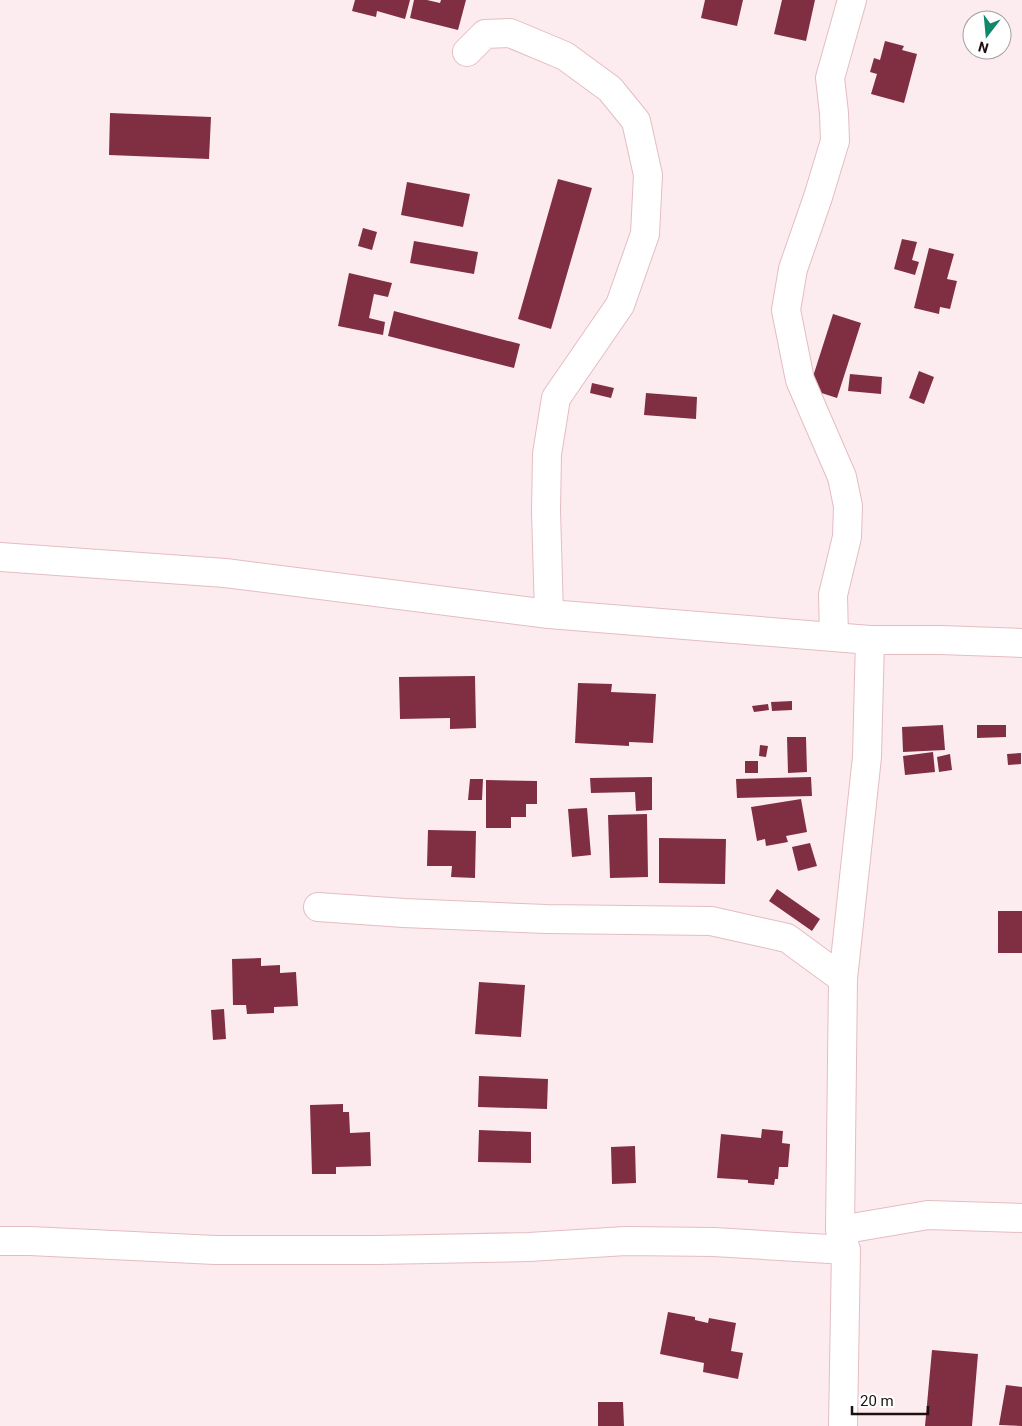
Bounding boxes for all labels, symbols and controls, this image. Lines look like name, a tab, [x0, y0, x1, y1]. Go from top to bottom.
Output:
north arrow	[962, 10, 1012, 60]
text: N	[976, 38, 990, 57]
scale bar	[852, 1384, 928, 1416]
text: 20 m	[860, 1392, 894, 1410]

